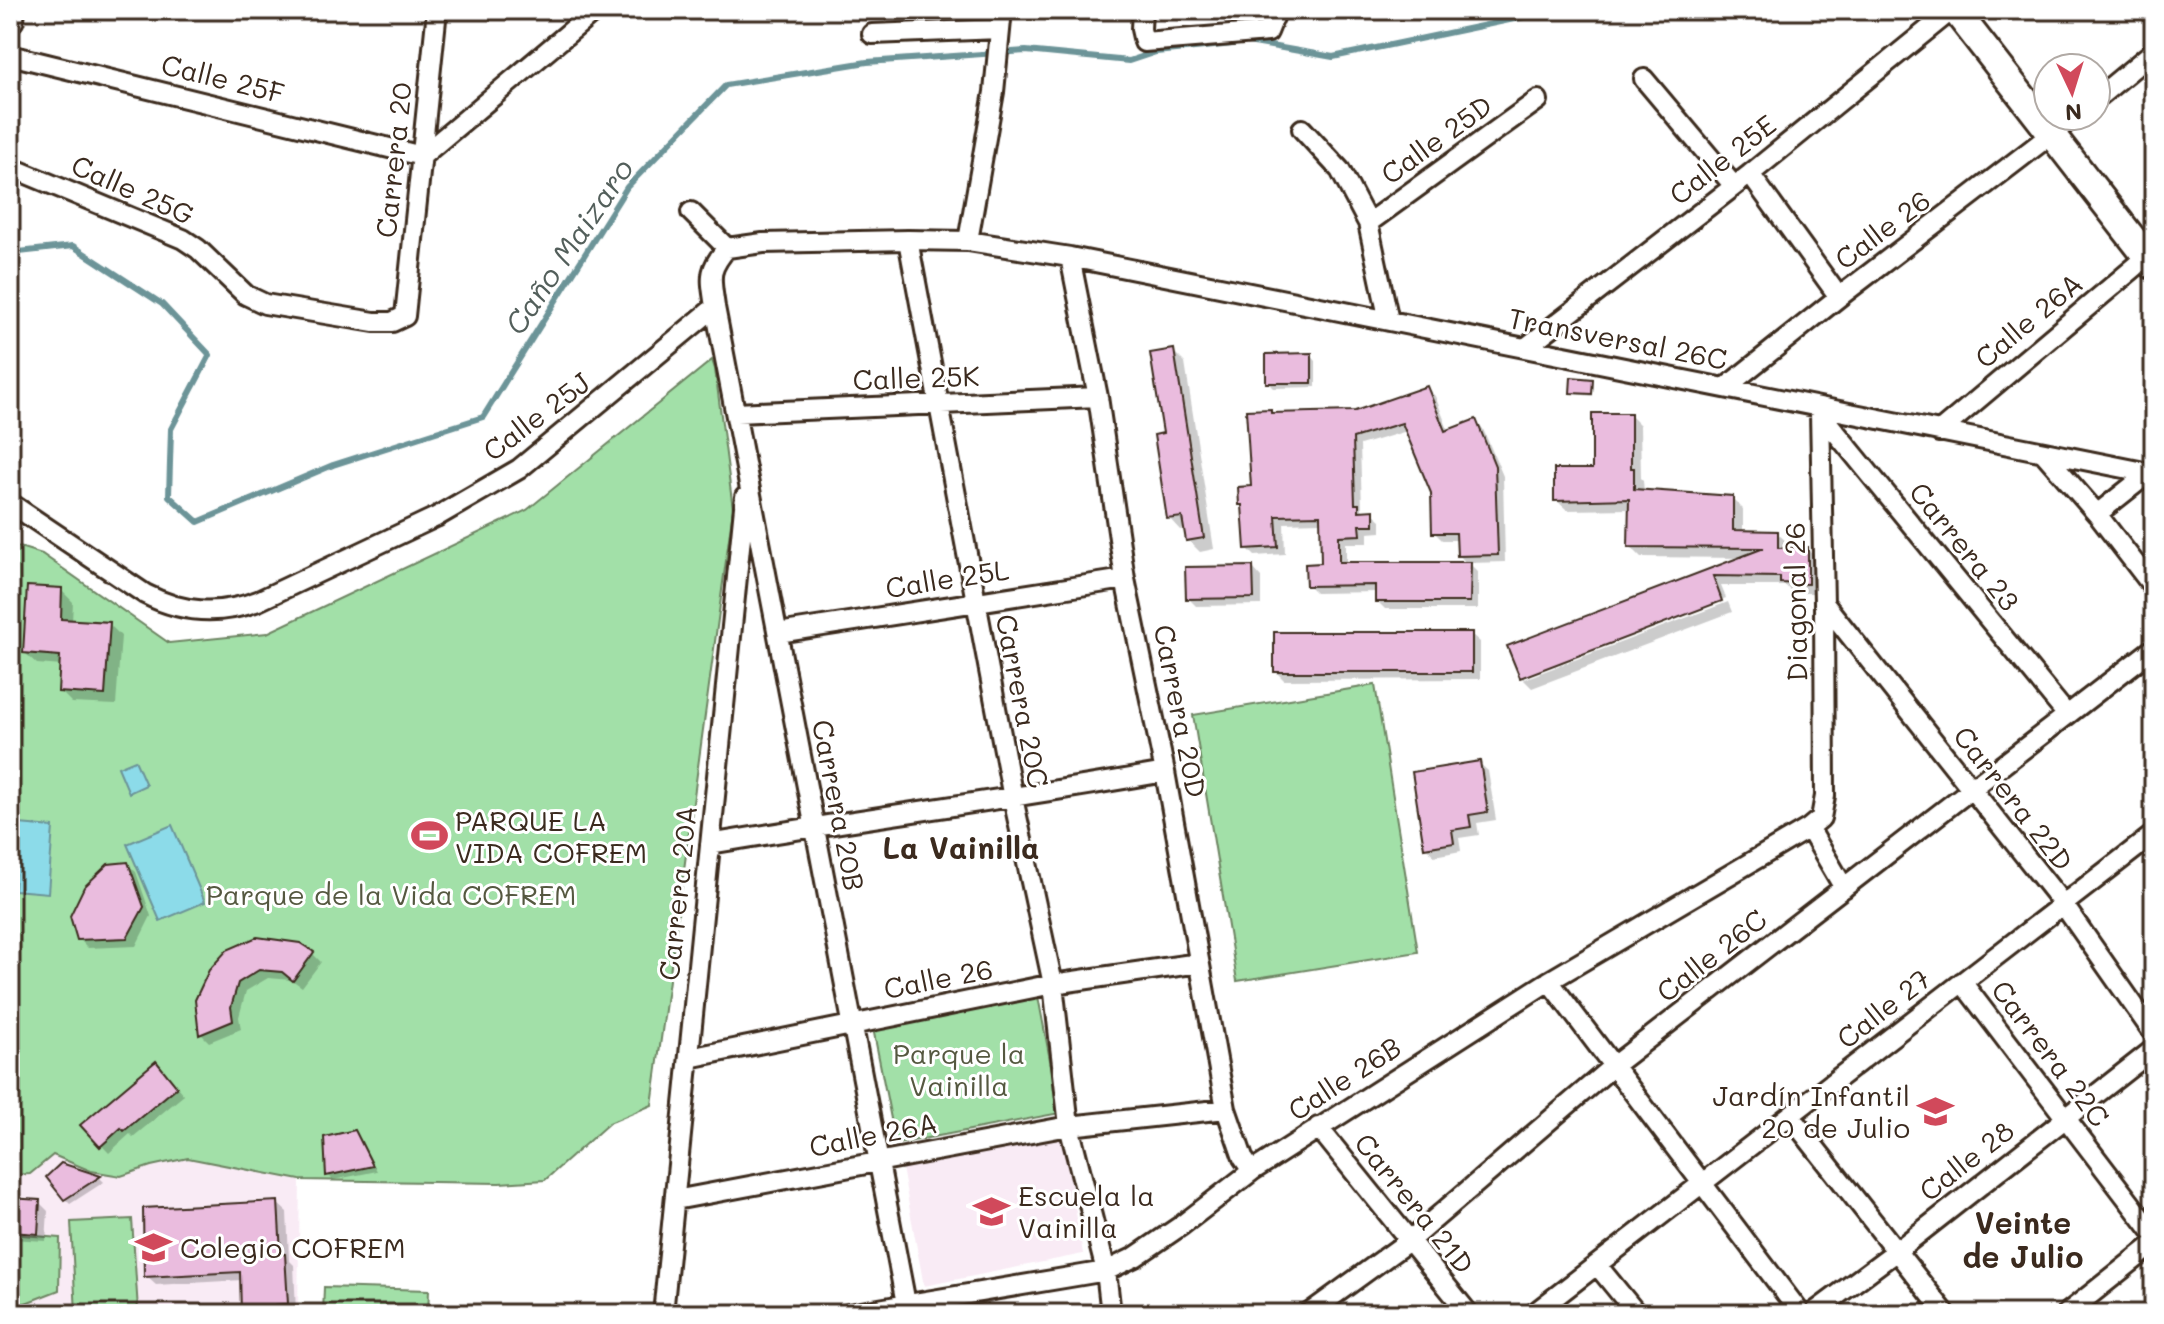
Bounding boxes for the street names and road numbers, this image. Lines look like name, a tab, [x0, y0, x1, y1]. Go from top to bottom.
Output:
street label: Calle 25F	[158, 45, 288, 111]
street label: Carrera 20	[367, 80, 419, 240]
street label: Calle 25D	[1373, 87, 1499, 191]
street label: Calle 25E	[1661, 106, 1783, 212]
street label: Calle 25G	[66, 146, 200, 232]
street label: Calle 26	[1827, 181, 1937, 277]
street label: Calle 26A	[1967, 265, 2089, 375]
street label: Transversal 26C	[1506, 299, 1730, 377]
street label: Calle 25K	[852, 357, 980, 397]
street label: Calle 25J	[475, 364, 597, 468]
street label: Carrera 23	[1902, 474, 2028, 618]
street label: Diagonal 26	[1776, 522, 1814, 682]
street label: Calle 25L	[883, 550, 1012, 606]
street label: Carrera 20C	[989, 611, 1057, 791]
street label: Carrera 20D	[1147, 621, 1215, 801]
street label: Carrera 20B	[805, 716, 873, 894]
street label: Carrera 22D	[1946, 718, 2082, 878]
street label: Carrera 20A	[650, 804, 704, 982]
street label: Calle 26C	[1649, 901, 1773, 1009]
street label: Calle 26	[880, 950, 996, 1006]
street label: Calle 27	[1829, 960, 1937, 1056]
street label: Carrera 22C	[1984, 972, 2118, 1134]
street label: Calle 26B	[1281, 1028, 1407, 1128]
street label: Calle 26A	[806, 1104, 940, 1164]
street label: Calle 28	[1911, 1112, 2021, 1208]
street label: Carrera 21D	[1347, 1125, 1483, 1281]

